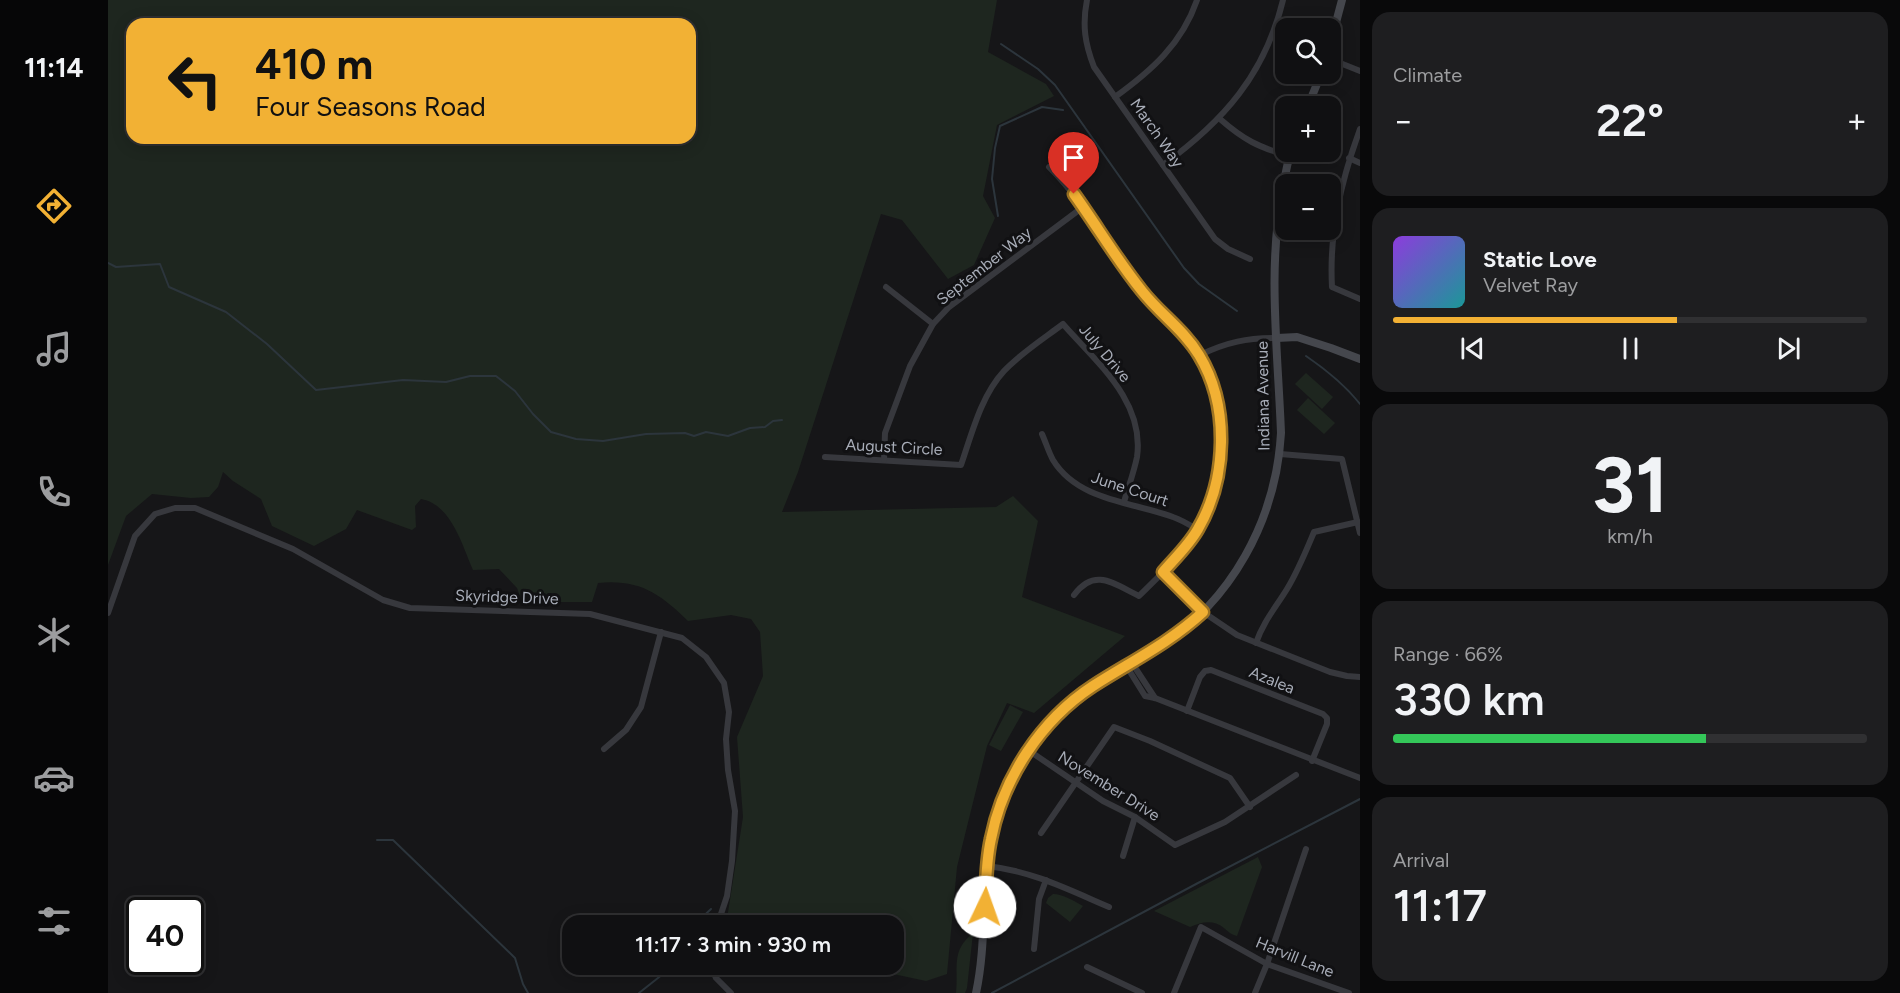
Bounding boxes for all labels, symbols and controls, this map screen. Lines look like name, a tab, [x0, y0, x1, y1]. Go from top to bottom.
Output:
map controls	[1275, 18, 1341, 240]
button: search	[1275, 18, 1341, 84]
text: 410 m	[255, 39, 373, 90]
icon: left	[156, 42, 234, 120]
text: 11:14	[24, 51, 84, 84]
text: Climate	[1393, 63, 1462, 87]
text: Four Seasons Road	[255, 90, 486, 123]
text: 22°	[1596, 93, 1664, 147]
street label: March Way	[1126, 95, 1188, 172]
button: +	[1275, 96, 1341, 162]
text: −	[1393, 101, 1414, 140]
text: +	[1846, 101, 1867, 140]
pin	[1048, 132, 1099, 194]
icon: arrive	[1057, 141, 1090, 174]
button: −	[1275, 174, 1341, 240]
icon: directions	[33, 185, 75, 227]
street label: September Way	[933, 223, 1036, 309]
text: Static Love	[1483, 246, 1597, 273]
text: Velvet Ray	[1483, 273, 1578, 297]
street label: July Drive	[1075, 320, 1135, 386]
icon: music	[33, 328, 75, 370]
icon: previous	[1456, 332, 1489, 365]
icon: pause	[1614, 332, 1647, 365]
icon: next	[1772, 332, 1805, 365]
street label: Indiana Avenue	[1253, 341, 1273, 451]
street label: August Circle	[845, 435, 943, 459]
text: 31	[1592, 438, 1668, 532]
street label: June Court	[1089, 468, 1171, 510]
icon: phone	[33, 471, 75, 513]
text: km/h	[1607, 524, 1653, 548]
street label: Skyridge Drive	[455, 586, 559, 608]
icon: climate	[33, 614, 75, 656]
text: Range · 66%	[1393, 642, 1503, 666]
street label: Azalea	[1247, 662, 1297, 698]
text: 330 km	[1393, 672, 1545, 726]
street label: November Drive	[1055, 747, 1164, 825]
icon: car	[33, 757, 75, 799]
text: Arrival	[1393, 848, 1449, 872]
position arrow	[953, 875, 1017, 939]
text: 11:17	[1393, 878, 1487, 932]
speed limit sign: 40	[126, 897, 204, 975]
icon: filters	[33, 900, 75, 942]
text: 11:17 · 3 min · 930 m	[635, 931, 831, 958]
street label: Harvill Lane	[1253, 933, 1337, 981]

